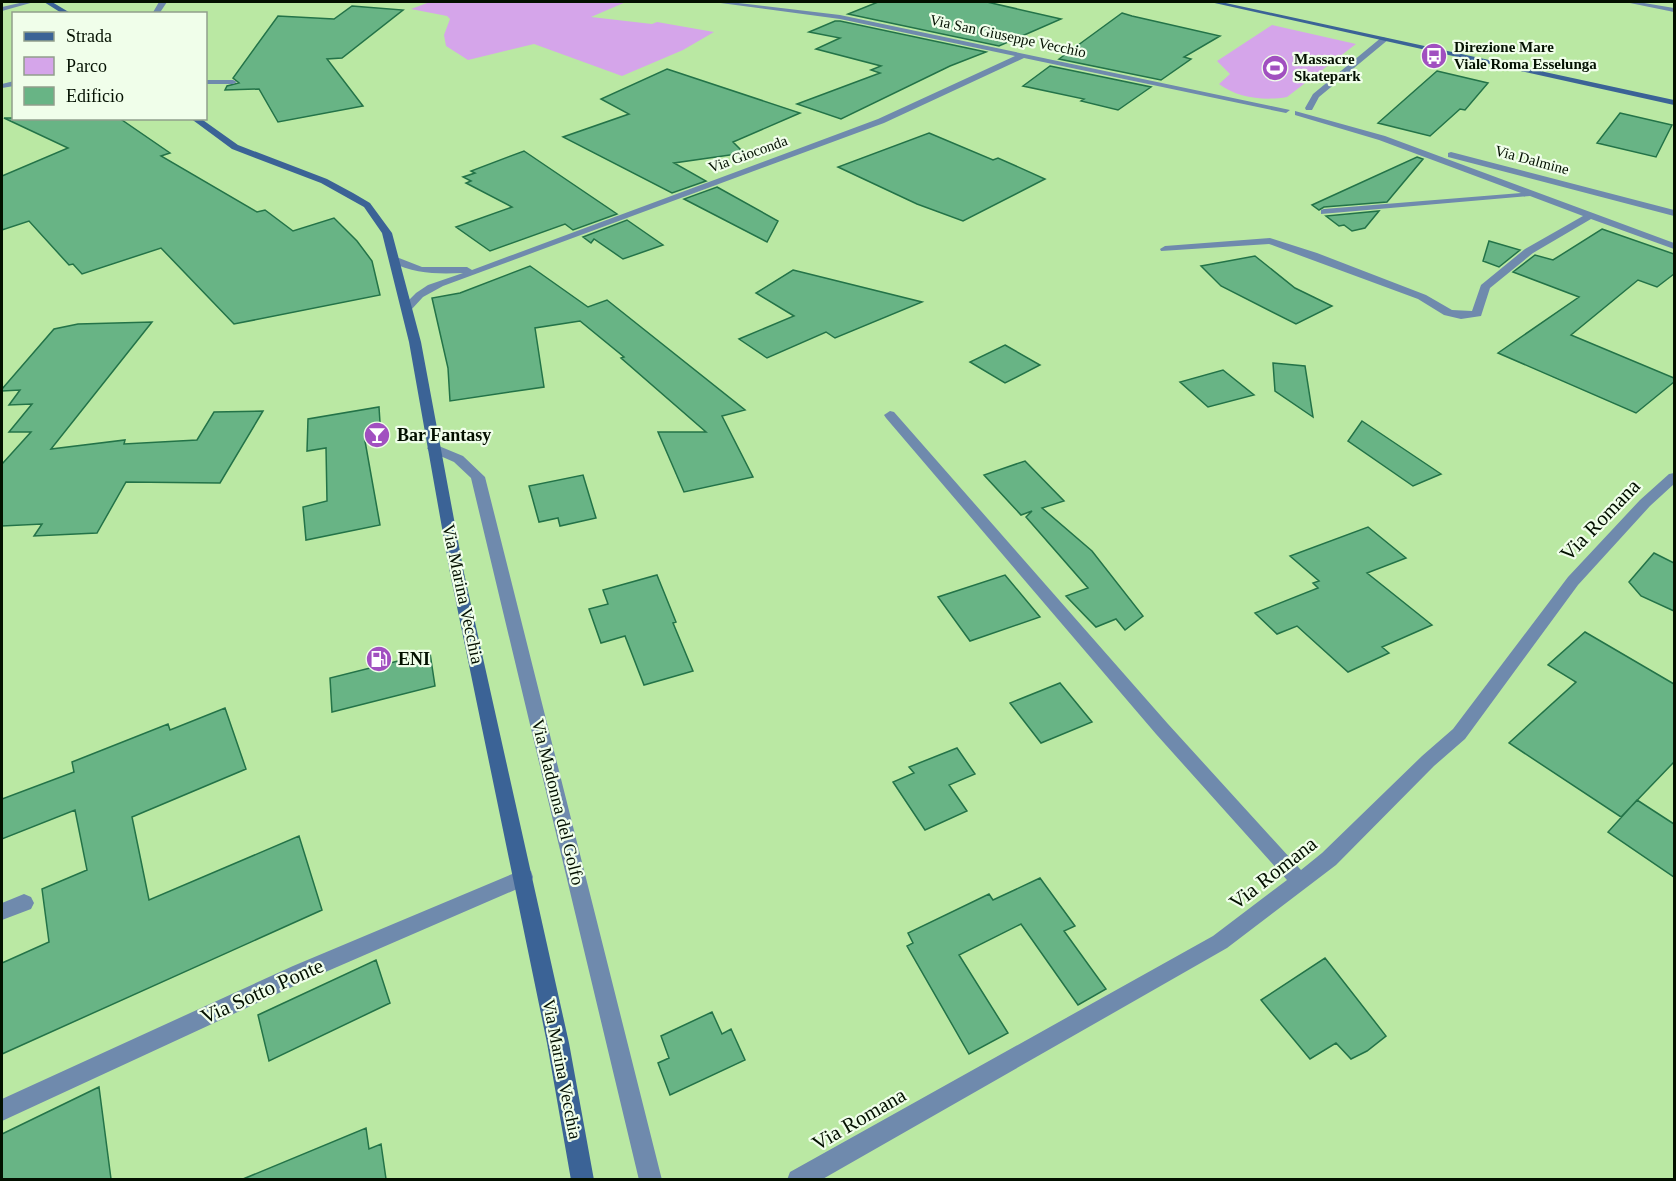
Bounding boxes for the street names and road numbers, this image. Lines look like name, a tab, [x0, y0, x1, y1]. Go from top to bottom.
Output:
street label: Via San Giuseppe Vecchio	[928, 12, 1088, 60]
street label: Via Gioconda	[706, 132, 790, 176]
street label: Via Dalmine	[1493, 142, 1571, 178]
street label: Via Romana	[1555, 474, 1645, 566]
street label: Via Marina Vecchia	[438, 522, 488, 666]
street label: Via Madonna del Golfo	[528, 717, 588, 887]
street label: Via Romana	[1225, 831, 1322, 915]
street label: Via Sotto Ponte	[197, 953, 327, 1029]
street label: Via Marina Vecchia	[539, 997, 585, 1141]
street label: Via Romana	[808, 1082, 911, 1155]

